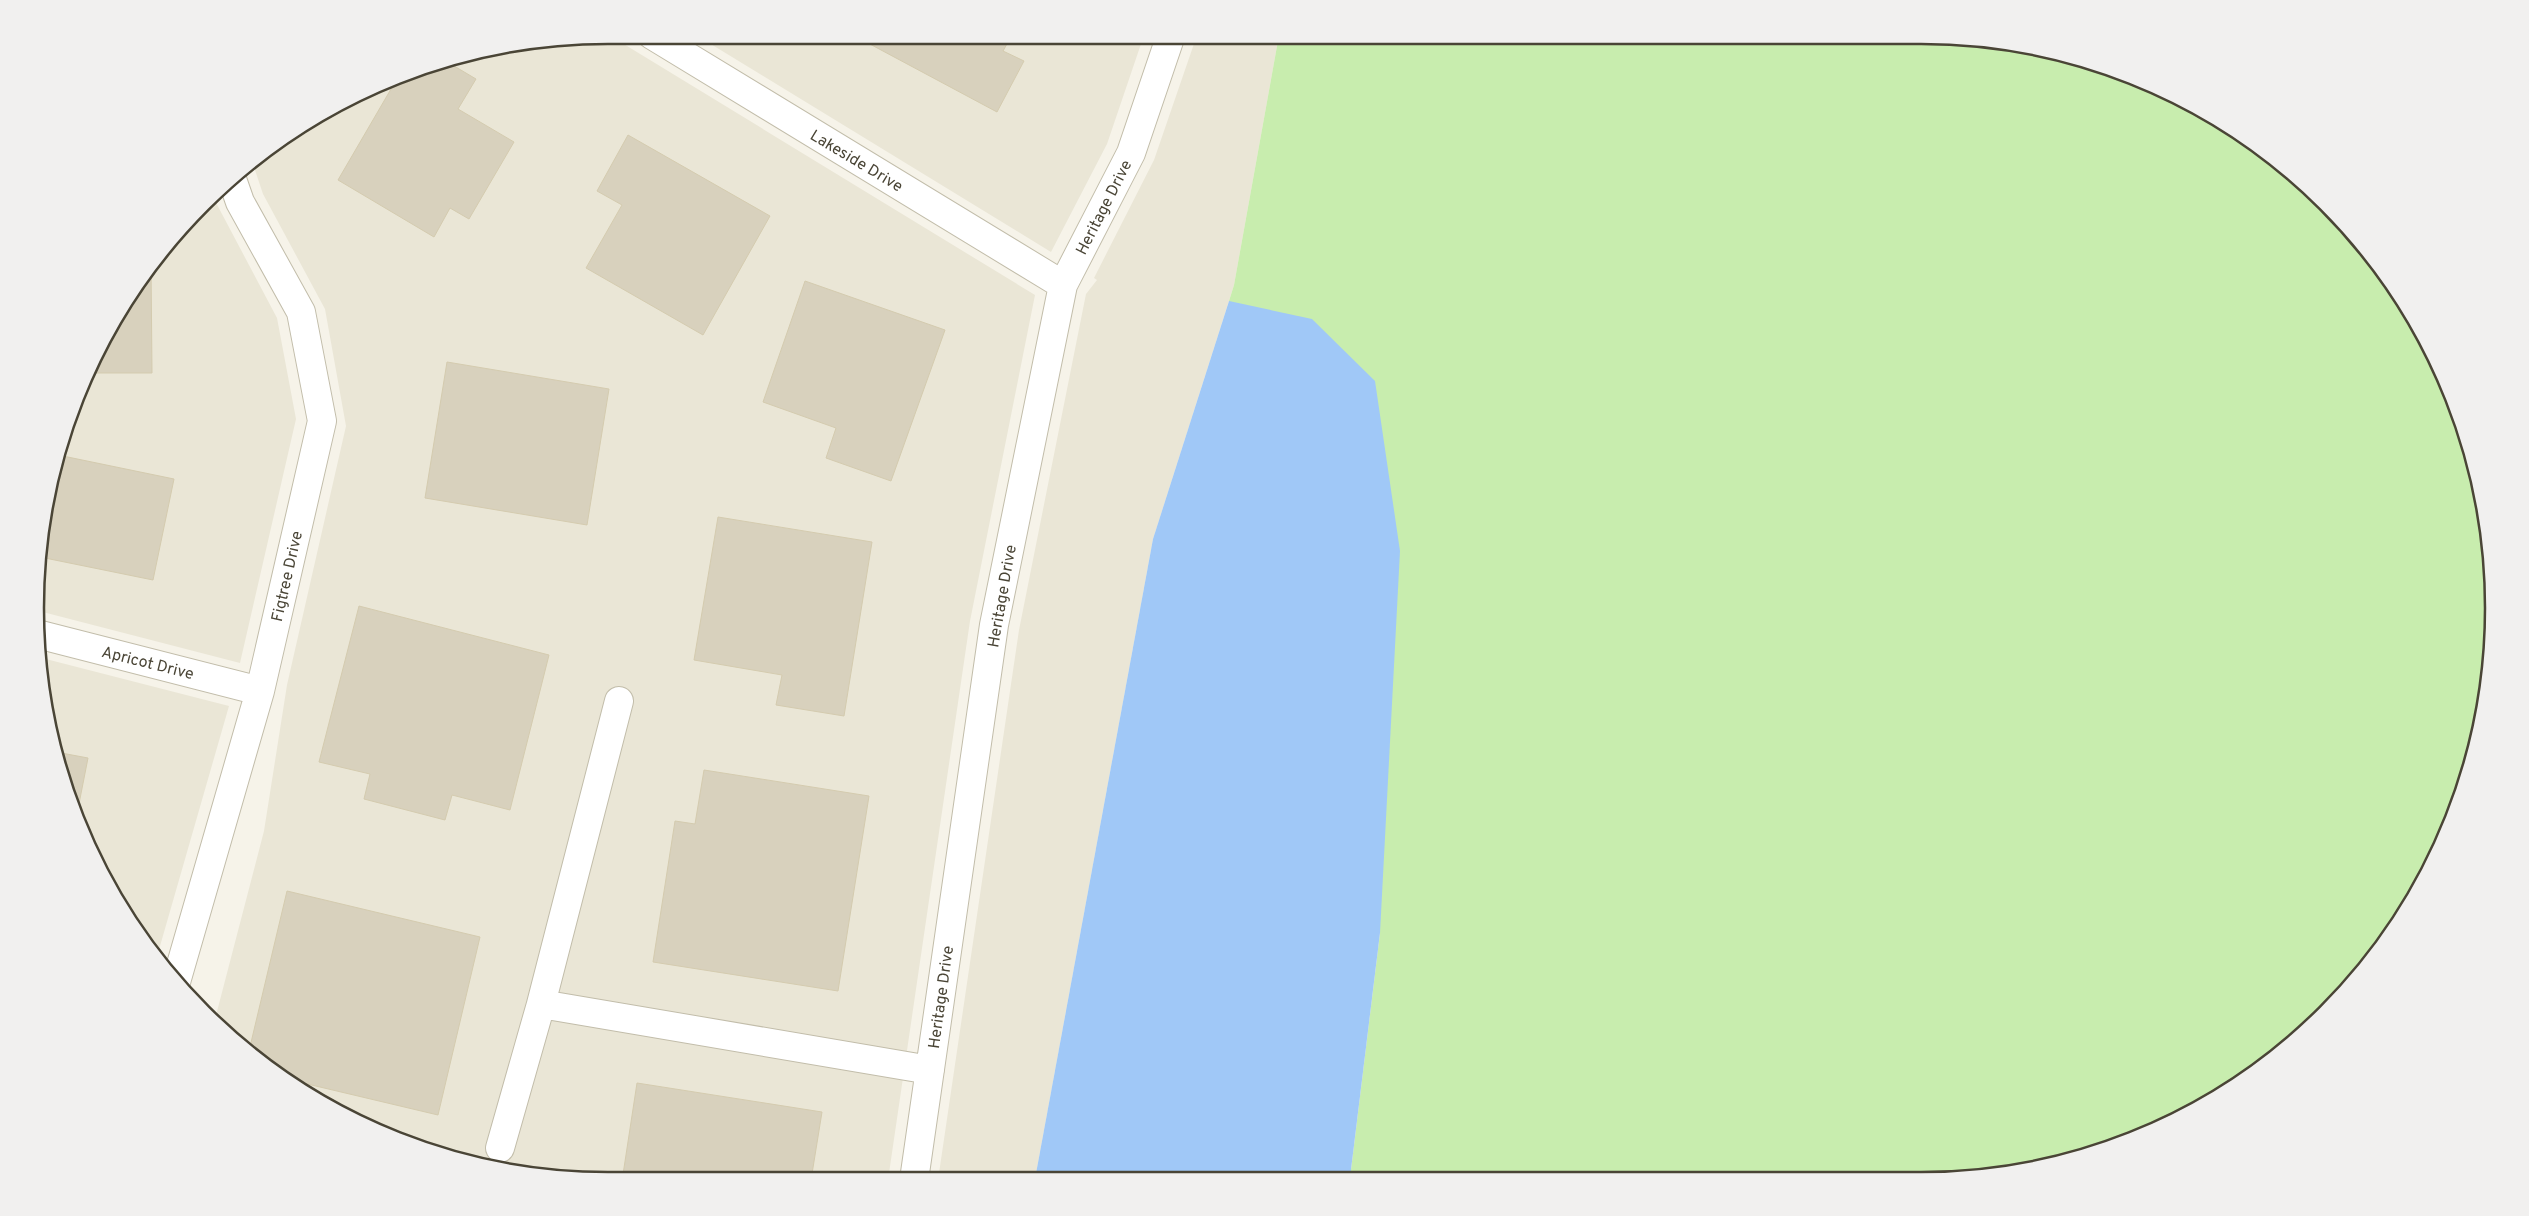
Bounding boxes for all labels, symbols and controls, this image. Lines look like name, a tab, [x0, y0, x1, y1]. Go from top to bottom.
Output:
street label: Lakeside Drive	[806, 126, 906, 197]
street label: Heritage Drive	[1072, 157, 1137, 259]
street label: Figtree Drive	[268, 529, 308, 624]
street label: Heritage Drive	[984, 543, 1022, 649]
street label: Apricot Drive	[99, 643, 196, 685]
street label: Heritage Drive	[925, 944, 959, 1050]

